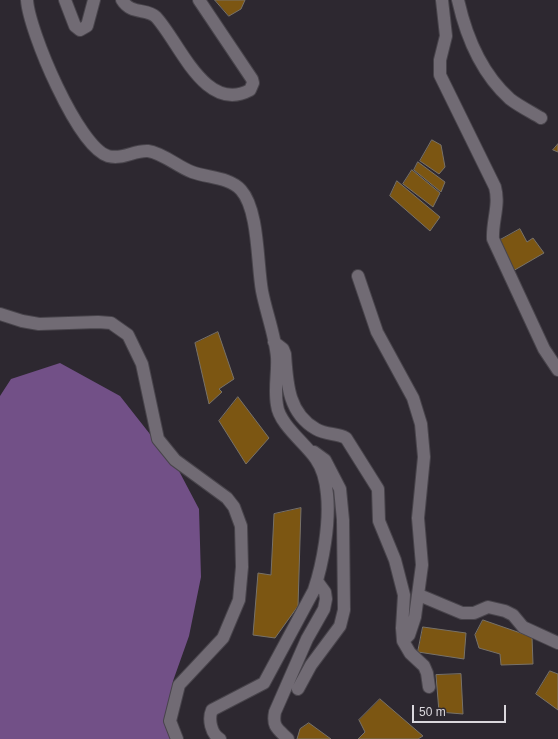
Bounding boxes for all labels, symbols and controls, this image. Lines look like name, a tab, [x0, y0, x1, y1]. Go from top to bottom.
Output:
scale bar	[414, 697, 508, 723]
text: 50 m	[419, 705, 446, 719]

